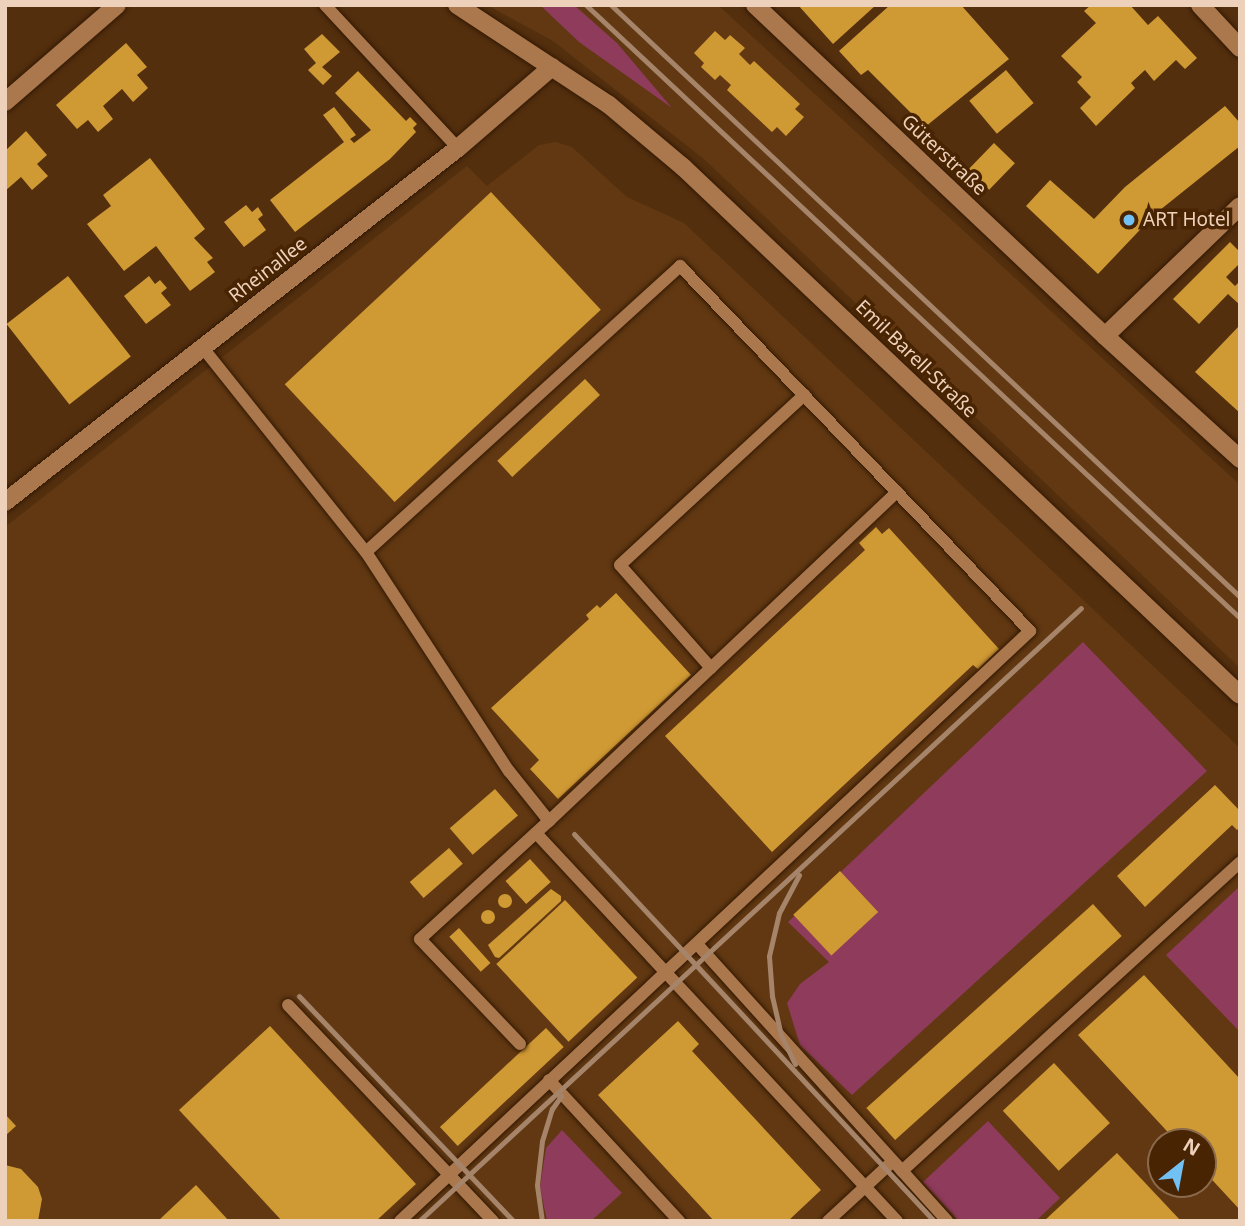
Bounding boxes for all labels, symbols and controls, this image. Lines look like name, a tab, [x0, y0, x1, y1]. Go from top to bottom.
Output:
street label: Güterstraße	[897, 110, 991, 200]
place label: ART Hotel	[1143, 209, 1231, 231]
marker: ART Hotel	[1121, 212, 1137, 228]
street label: Rheinallee	[224, 232, 312, 308]
street label: Emil-Barell-Straße	[851, 295, 981, 423]
north arrow	[1147, 1128, 1217, 1198]
text: N	[1178, 1132, 1205, 1162]

